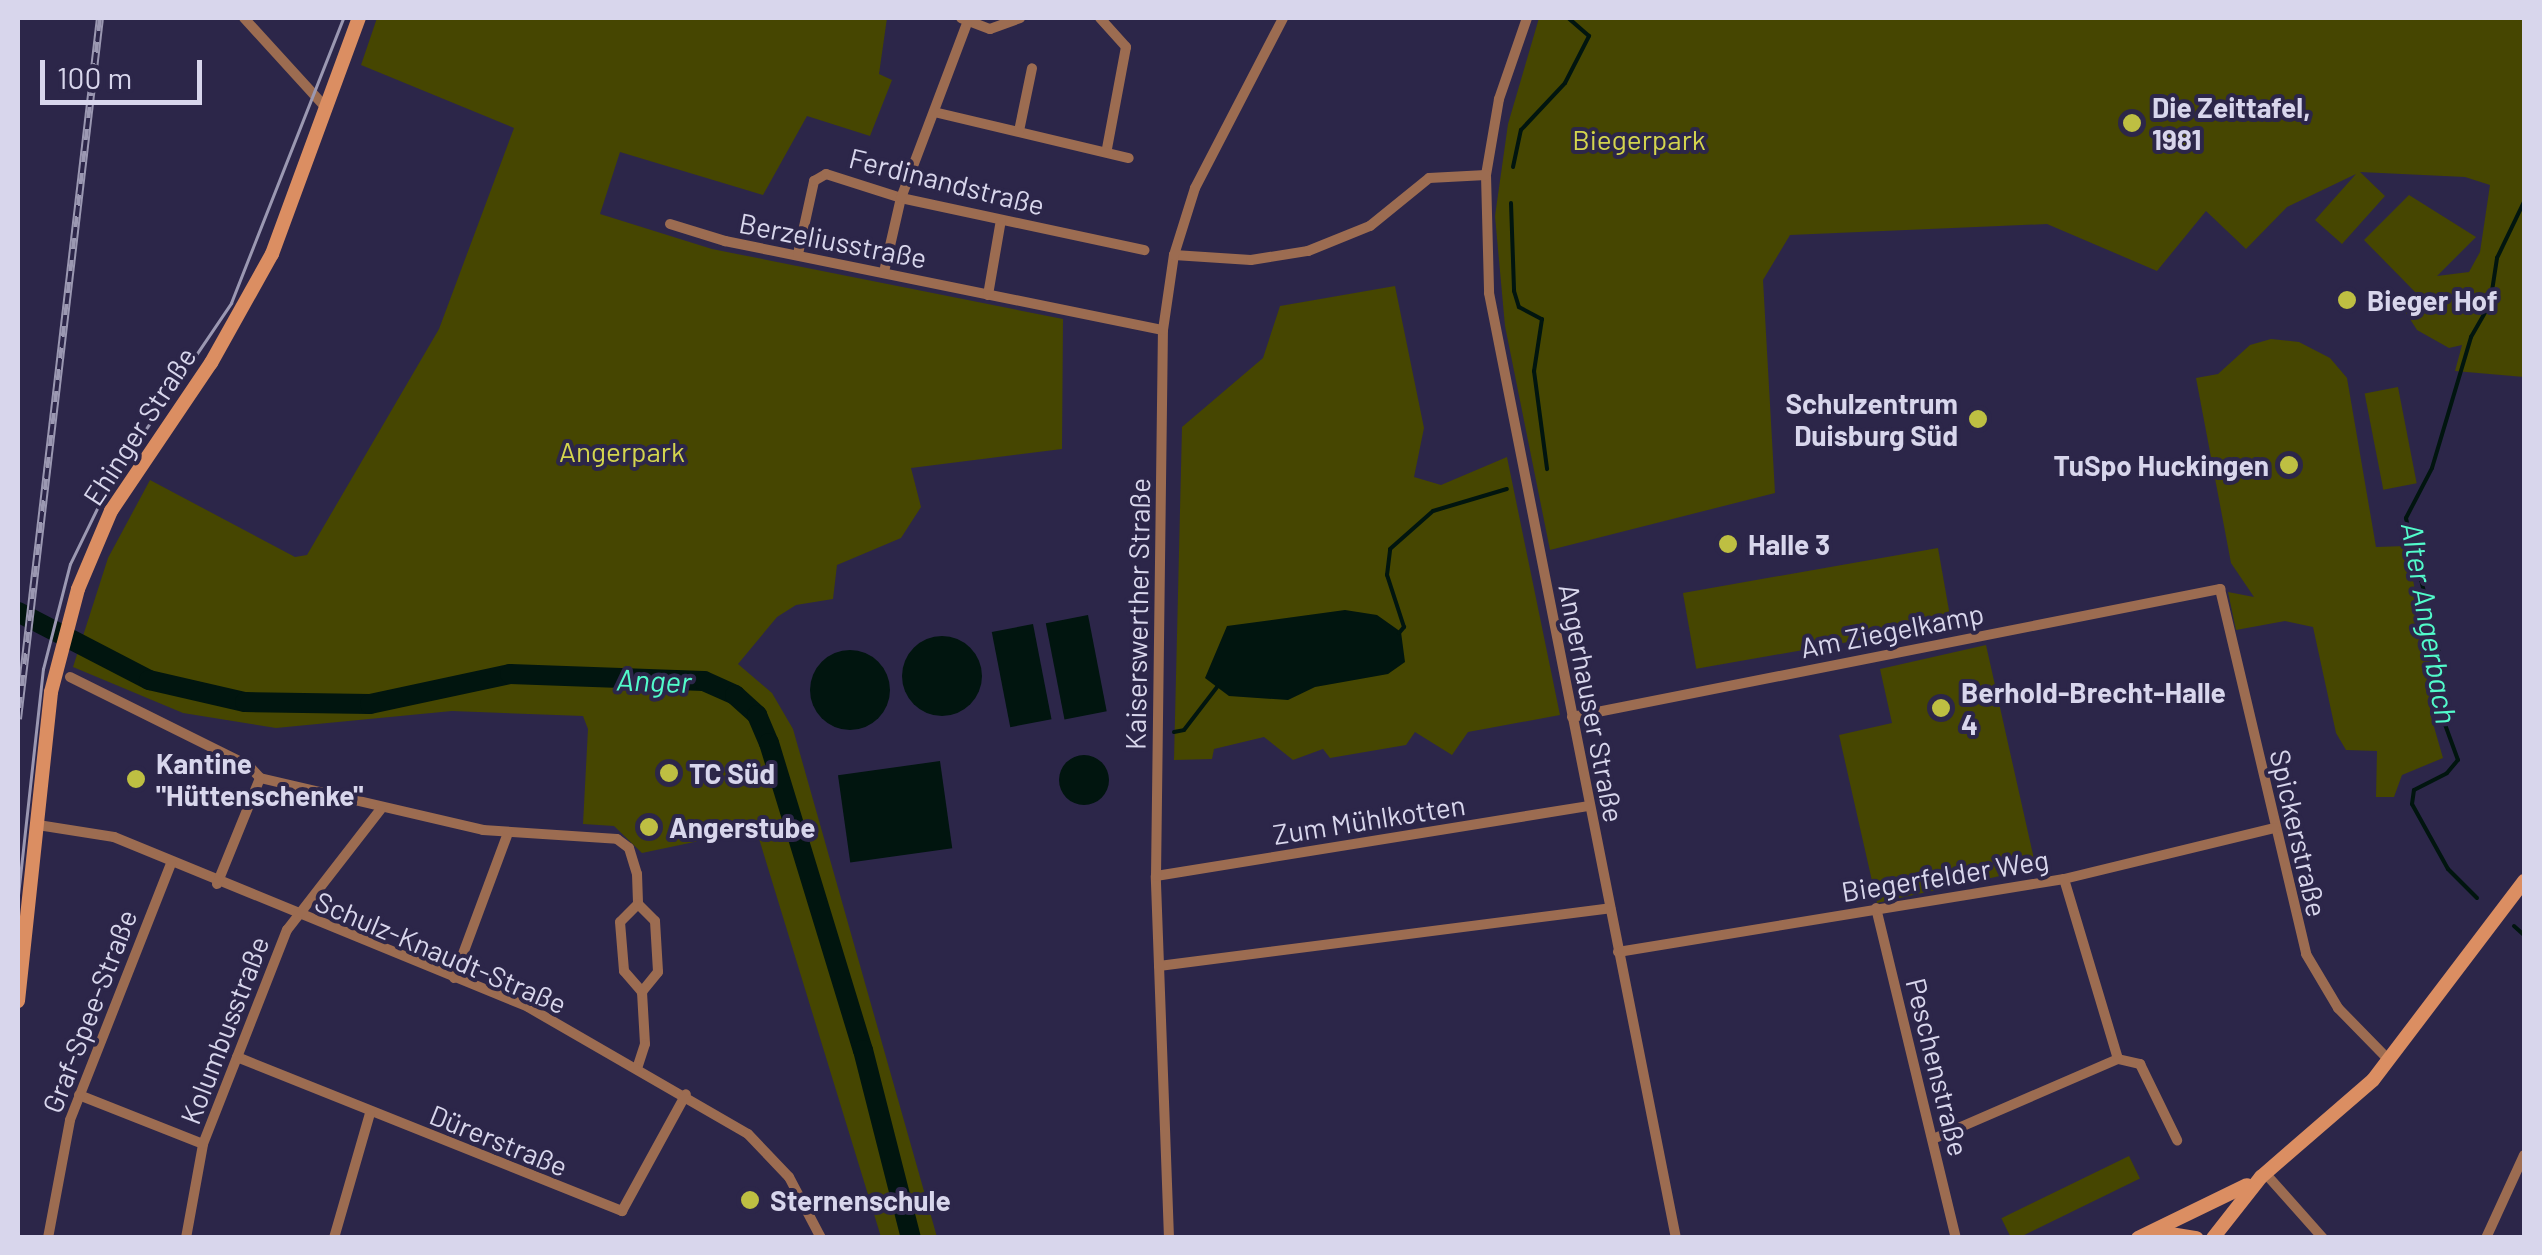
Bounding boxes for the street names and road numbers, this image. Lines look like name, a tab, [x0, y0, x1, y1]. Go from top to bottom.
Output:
street label: Ferdinandstraße	[846, 140, 1048, 222]
street label: Berzeliusstraße	[736, 205, 930, 275]
street label: Ehinger Straße	[75, 341, 203, 511]
street label: Kaiserswerther Straße	[1118, 478, 1156, 750]
street label: Angerhauser Straße	[1552, 581, 1632, 825]
street label: Am Ziegelkamp	[1797, 596, 1987, 664]
street label: Spickerstraße	[2263, 746, 2335, 920]
street label: Zum Mühlkotten	[1270, 787, 1468, 851]
street label: Biegerfelder Weg	[1839, 842, 2051, 908]
street label: Schulz-Knaudt-Straße	[310, 884, 572, 1020]
street label: Graf-Spee-Straße	[35, 905, 143, 1117]
street label: Kolumbusstraße	[173, 931, 275, 1129]
street label: Peschenstraße	[1900, 975, 1976, 1159]
street label: Dürerstraße	[425, 1097, 573, 1183]

